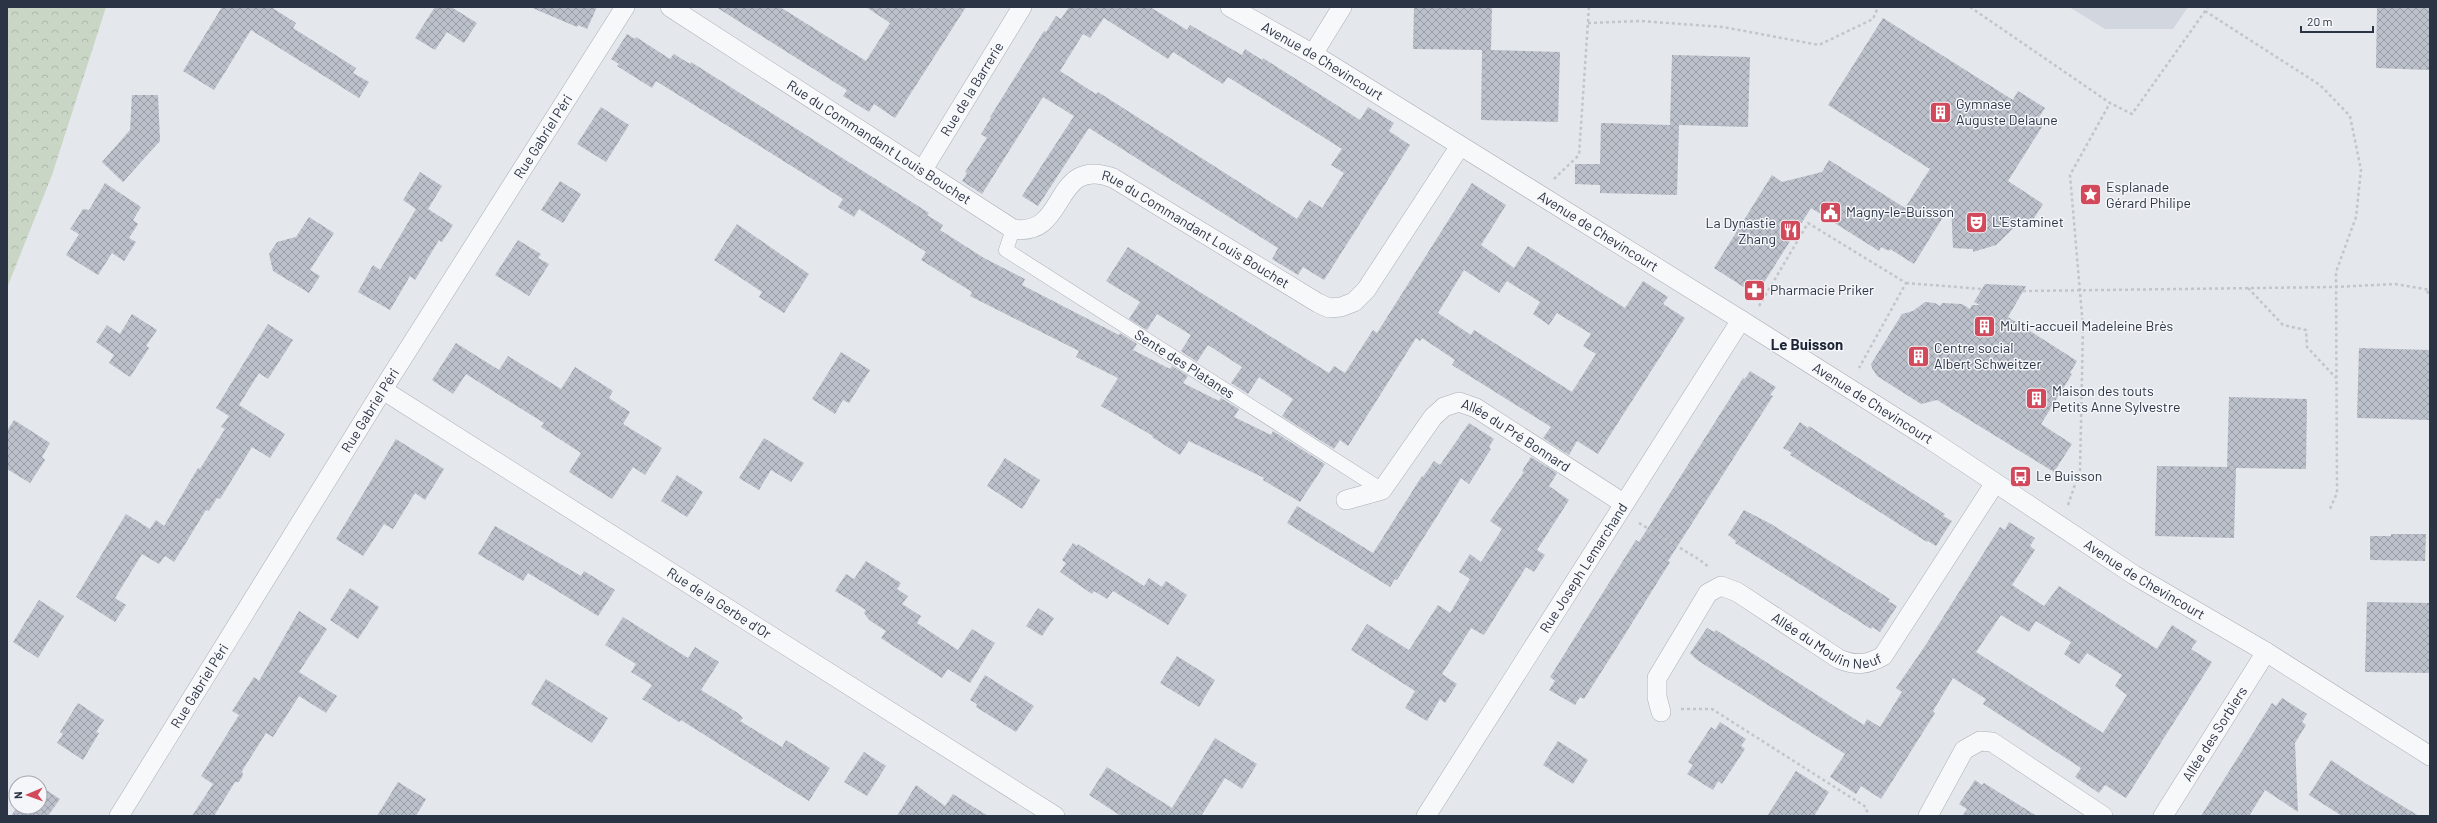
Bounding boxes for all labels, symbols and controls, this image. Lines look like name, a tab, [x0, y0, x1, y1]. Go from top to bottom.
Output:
scale bar	[2301, 8, 2373, 34]
text: 20 m	[2307, 14, 2333, 28]
street label: Avenue de Chevincourt	[1259, 18, 1387, 104]
street label: Rue de la Barrerie	[936, 39, 1007, 139]
street label: Rue du Commandant Louis Bouchet	[784, 76, 975, 208]
street label: Rue Gabriel Péri	[510, 91, 575, 181]
place label: Gymnase Auguste Delaune	[1956, 95, 2058, 128]
building icon: Gymnase Auguste Delaune	[1928, 99, 1954, 125]
street label: Rue du Commandant Louis Bouchet	[1100, 166, 1293, 291]
place label: Esplanade Gérard Philipe	[2106, 178, 2191, 211]
place icon: Esplanade Gérard Philipe	[2078, 182, 2104, 208]
street label: Avenue de Chevincourt	[1535, 187, 1662, 275]
public building icon: Magny-le-Buisson	[1818, 199, 1844, 225]
place label: Magny-le-Buisson	[1846, 203, 1954, 220]
theatre icon: L'Estaminet	[1963, 209, 1989, 235]
place label: L'Estaminet	[1992, 213, 2064, 230]
place label: La Dynastie Zhang	[1706, 214, 1776, 247]
restaurant icon: La Dynastie Zhang	[1778, 218, 1804, 244]
pharmacy icon: Pharmacie Priker	[1742, 277, 1768, 303]
place label: Pharmacie Priker	[1770, 281, 1874, 298]
building icon: Multi-accueil Madeleine Brès	[1972, 313, 1998, 339]
place label: Multi-accueil Madeleine Brès	[2000, 317, 2174, 334]
street label: Sente des Platanes	[1132, 325, 1238, 402]
district label: Le Buisson	[1771, 335, 1843, 353]
place label: Centre social Albert Schweitzer	[1934, 339, 2042, 372]
building icon: Centre social Albert Schweitzer	[1906, 343, 1932, 369]
street label: Avenue de Chevincourt	[1810, 358, 1936, 447]
street label: Rue Gabriel Péri	[337, 365, 402, 455]
place label: Maison des touts Petits Anne Sylvestre	[2052, 382, 2180, 415]
building icon: Maison des touts Petits Anne Sylvestre	[2023, 386, 2049, 412]
street label: Allée du Pré Bonnard	[1459, 395, 1574, 475]
bus stop icon: Le Buisson	[2007, 463, 2033, 489]
place label: Le Buisson	[2036, 467, 2102, 484]
street label: Rue Joseph Lemarchand	[1536, 499, 1631, 636]
street label: Avenue de Chevincourt	[2081, 535, 2208, 623]
street label: Rue de la Gerbe d'Or	[664, 563, 775, 642]
street label: Allée du Moulin Neuf	[1769, 608, 1884, 672]
street label: Rue Gabriel Péri	[167, 640, 232, 731]
street label: Allée des Sorbiers	[2178, 683, 2250, 784]
north arrow	[8, 775, 48, 815]
text: N	[11, 791, 24, 799]

